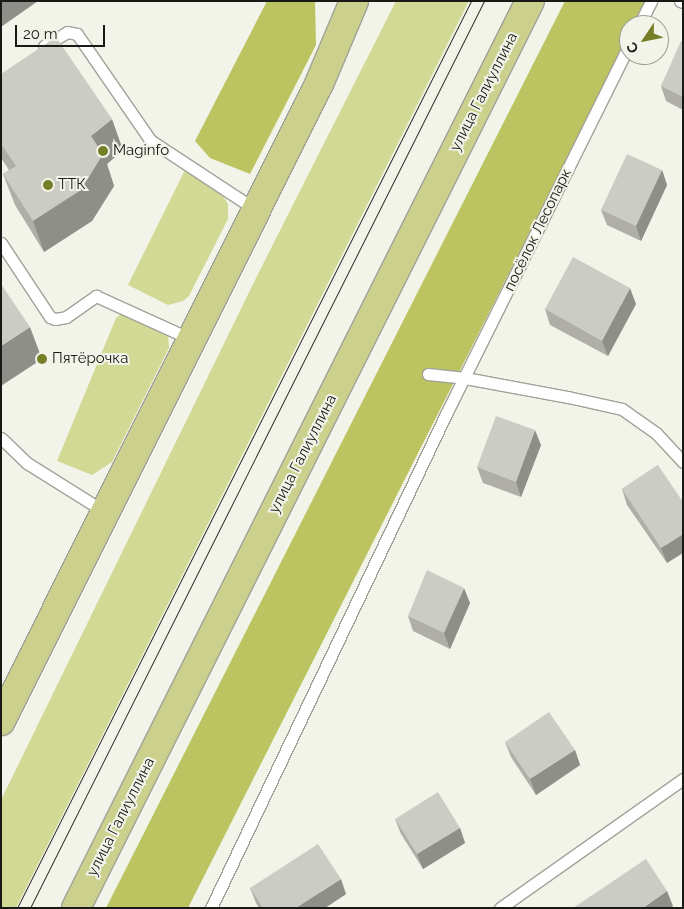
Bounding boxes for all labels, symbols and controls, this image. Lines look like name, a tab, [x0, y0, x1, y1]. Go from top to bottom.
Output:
scale bar	[18, 15, 108, 47]
north arrow	[619, 15, 669, 65]
text: 20 m	[23, 25, 58, 43]
street label: улица Галиуллина	[446, 30, 522, 154]
text: С	[623, 39, 642, 56]
place label: Maginfo	[113, 142, 169, 160]
marker: Maginfo	[97, 145, 109, 157]
street label: посёлок Лесопарк	[501, 166, 575, 294]
place label: ТТК	[58, 176, 86, 194]
marker: ТТК	[42, 179, 54, 191]
place label: Пятёрочка	[52, 350, 128, 368]
marker: Пятёрочка	[36, 353, 48, 365]
street label: улица Галиуллина	[265, 392, 341, 516]
street label: улица Галиуллина	[83, 755, 159, 879]

